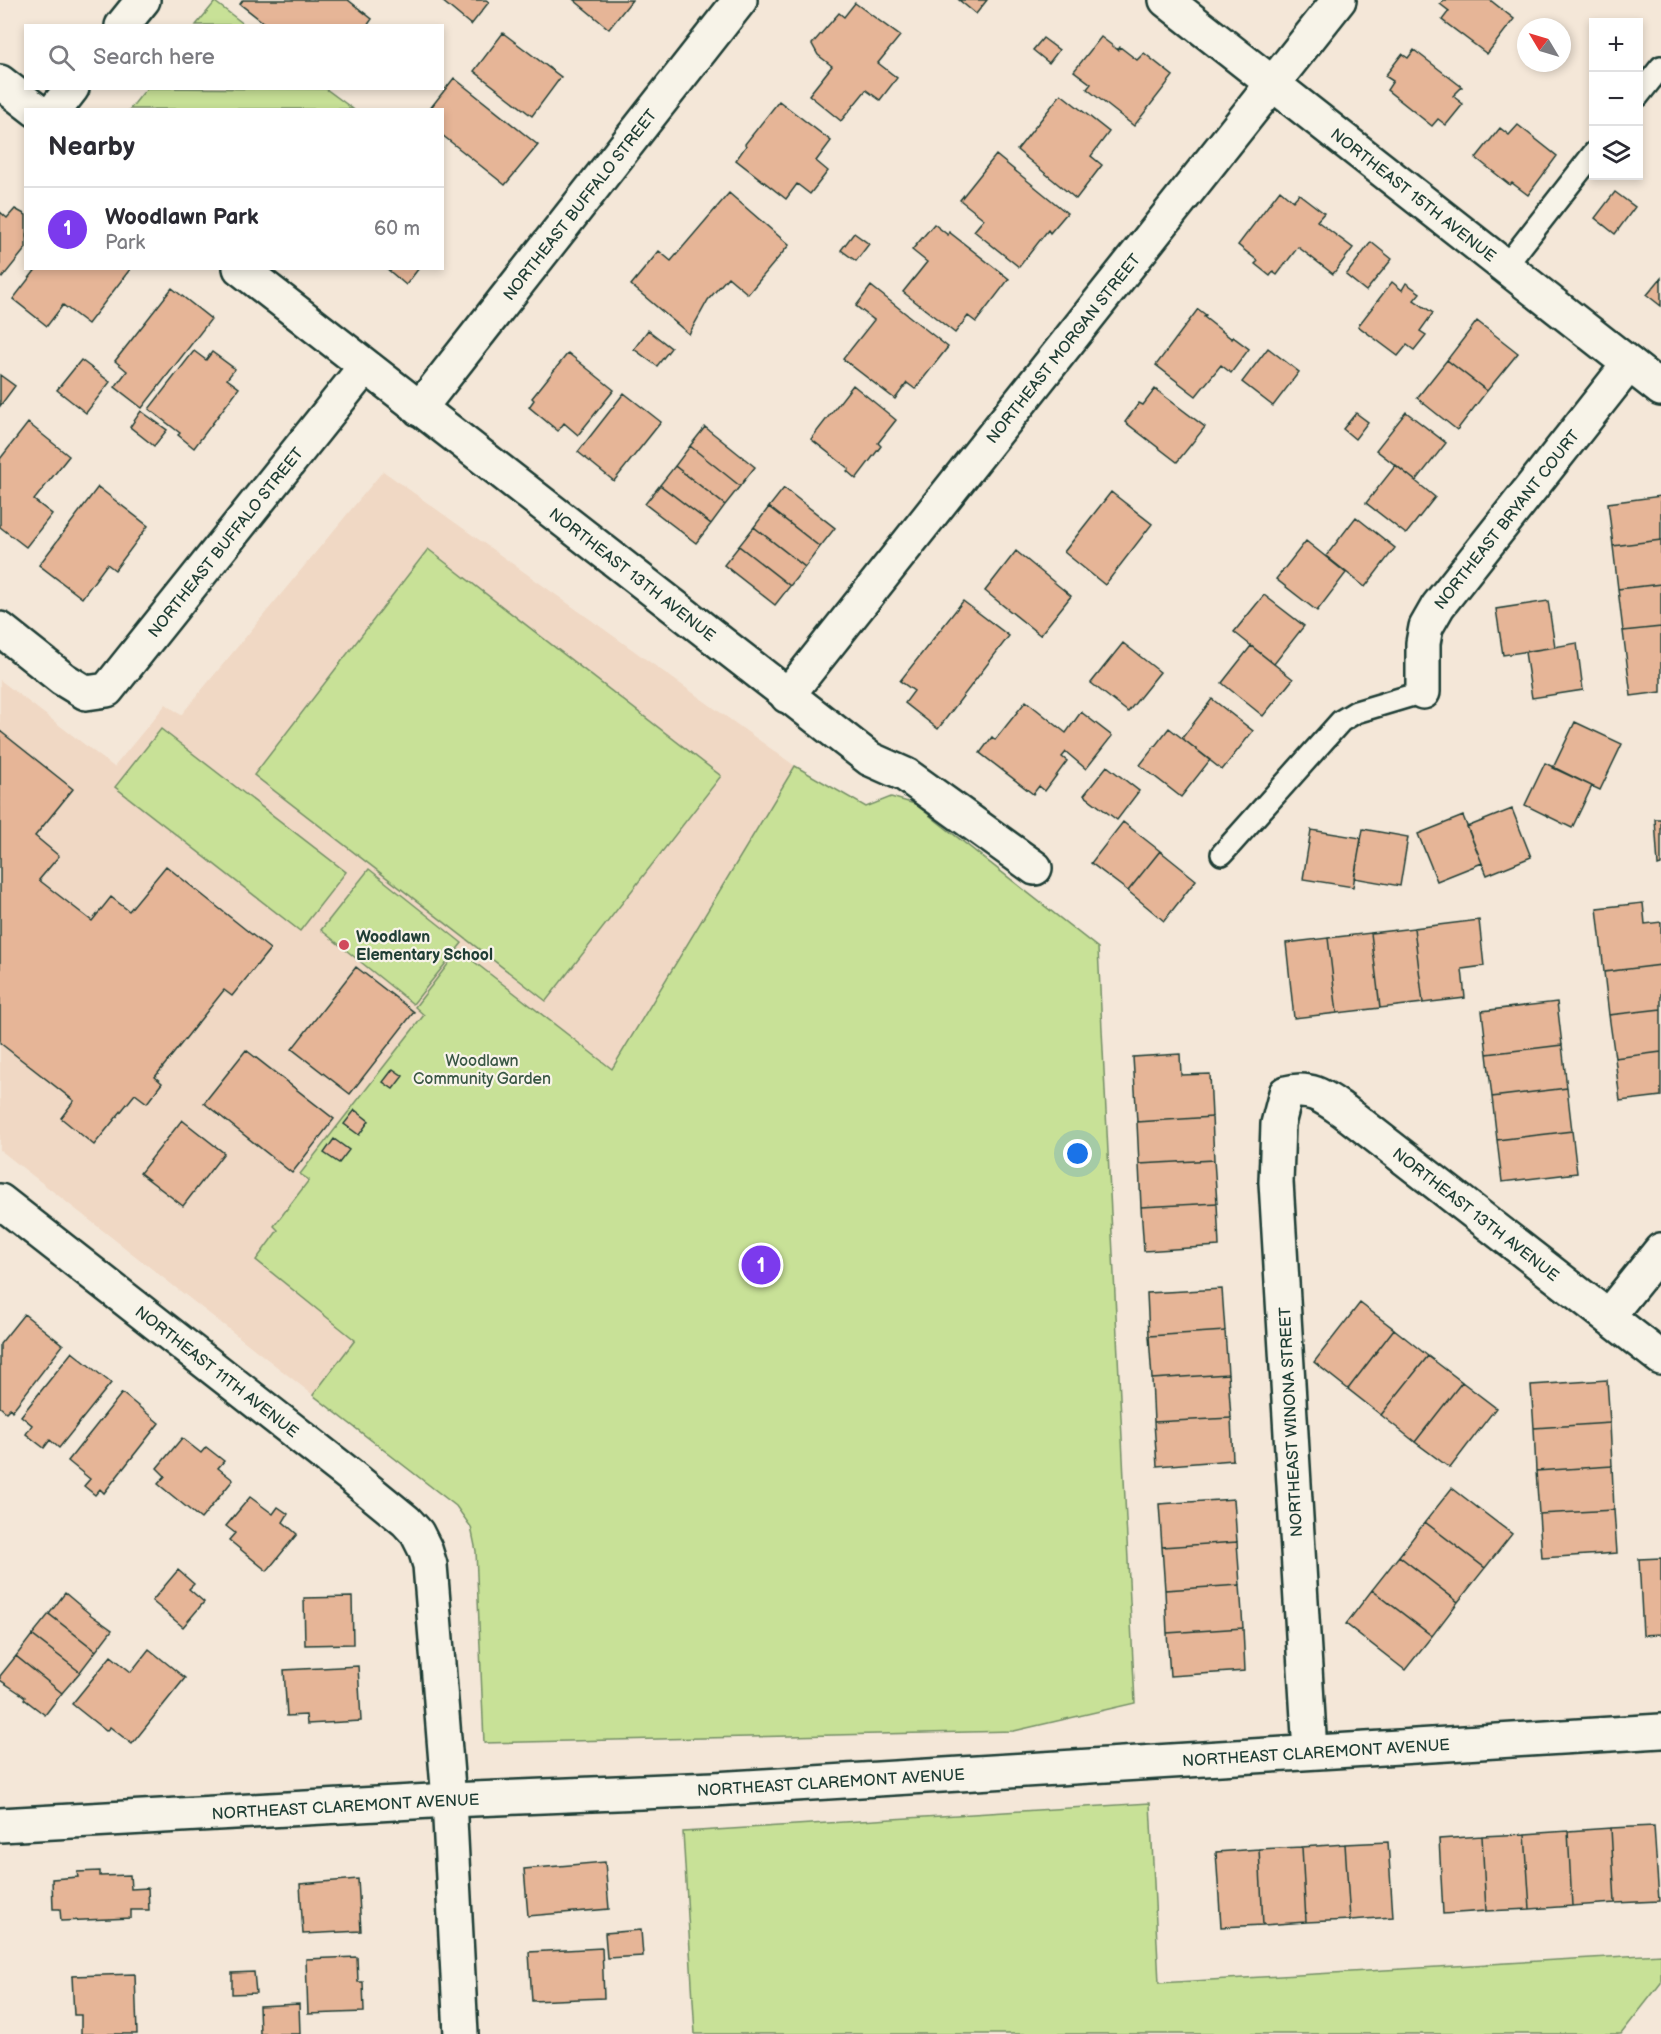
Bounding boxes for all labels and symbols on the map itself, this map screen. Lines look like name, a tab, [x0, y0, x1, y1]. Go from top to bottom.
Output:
north arrow	[1517, 18, 1571, 72]
street label: NORTHEAST BUFFALO STREET	[500, 106, 662, 305]
street label: NORTHEAST 15TH AVENUE	[1326, 125, 1499, 267]
street label: NORTHEAST MORGAN STREET	[983, 250, 1145, 448]
street label: NORTHEAST BRYANT COURT	[1431, 426, 1584, 614]
street label: NORTHEAST BUFFALO STREET	[145, 444, 308, 642]
street label: NORTHEAST 13TH AVENUE	[545, 505, 719, 646]
place label: Woodlawn Elementary School	[356, 928, 493, 965]
marker: Woodlawn Elementary School	[337, 938, 351, 952]
park label: Woodlawn Community Garden	[413, 1052, 551, 1089]
your location	[1063, 1139, 1092, 1168]
street label: NORTHEAST 13TH AVENUE	[1388, 1145, 1562, 1286]
pin: 1	[742, 1242, 780, 1288]
street label: NORTHEAST 11TH AVENUE	[131, 1303, 302, 1442]
street label: NORTHEAST WINONA STREET	[1276, 1306, 1307, 1538]
street label: NORTHEAST CLAREMONT AVENUE	[1182, 1736, 1450, 1771]
street label: NORTHEAST CLAREMONT AVENUE	[697, 1766, 965, 1801]
street label: NORTHEAST CLAREMONT AVENUE	[211, 1791, 480, 1824]

